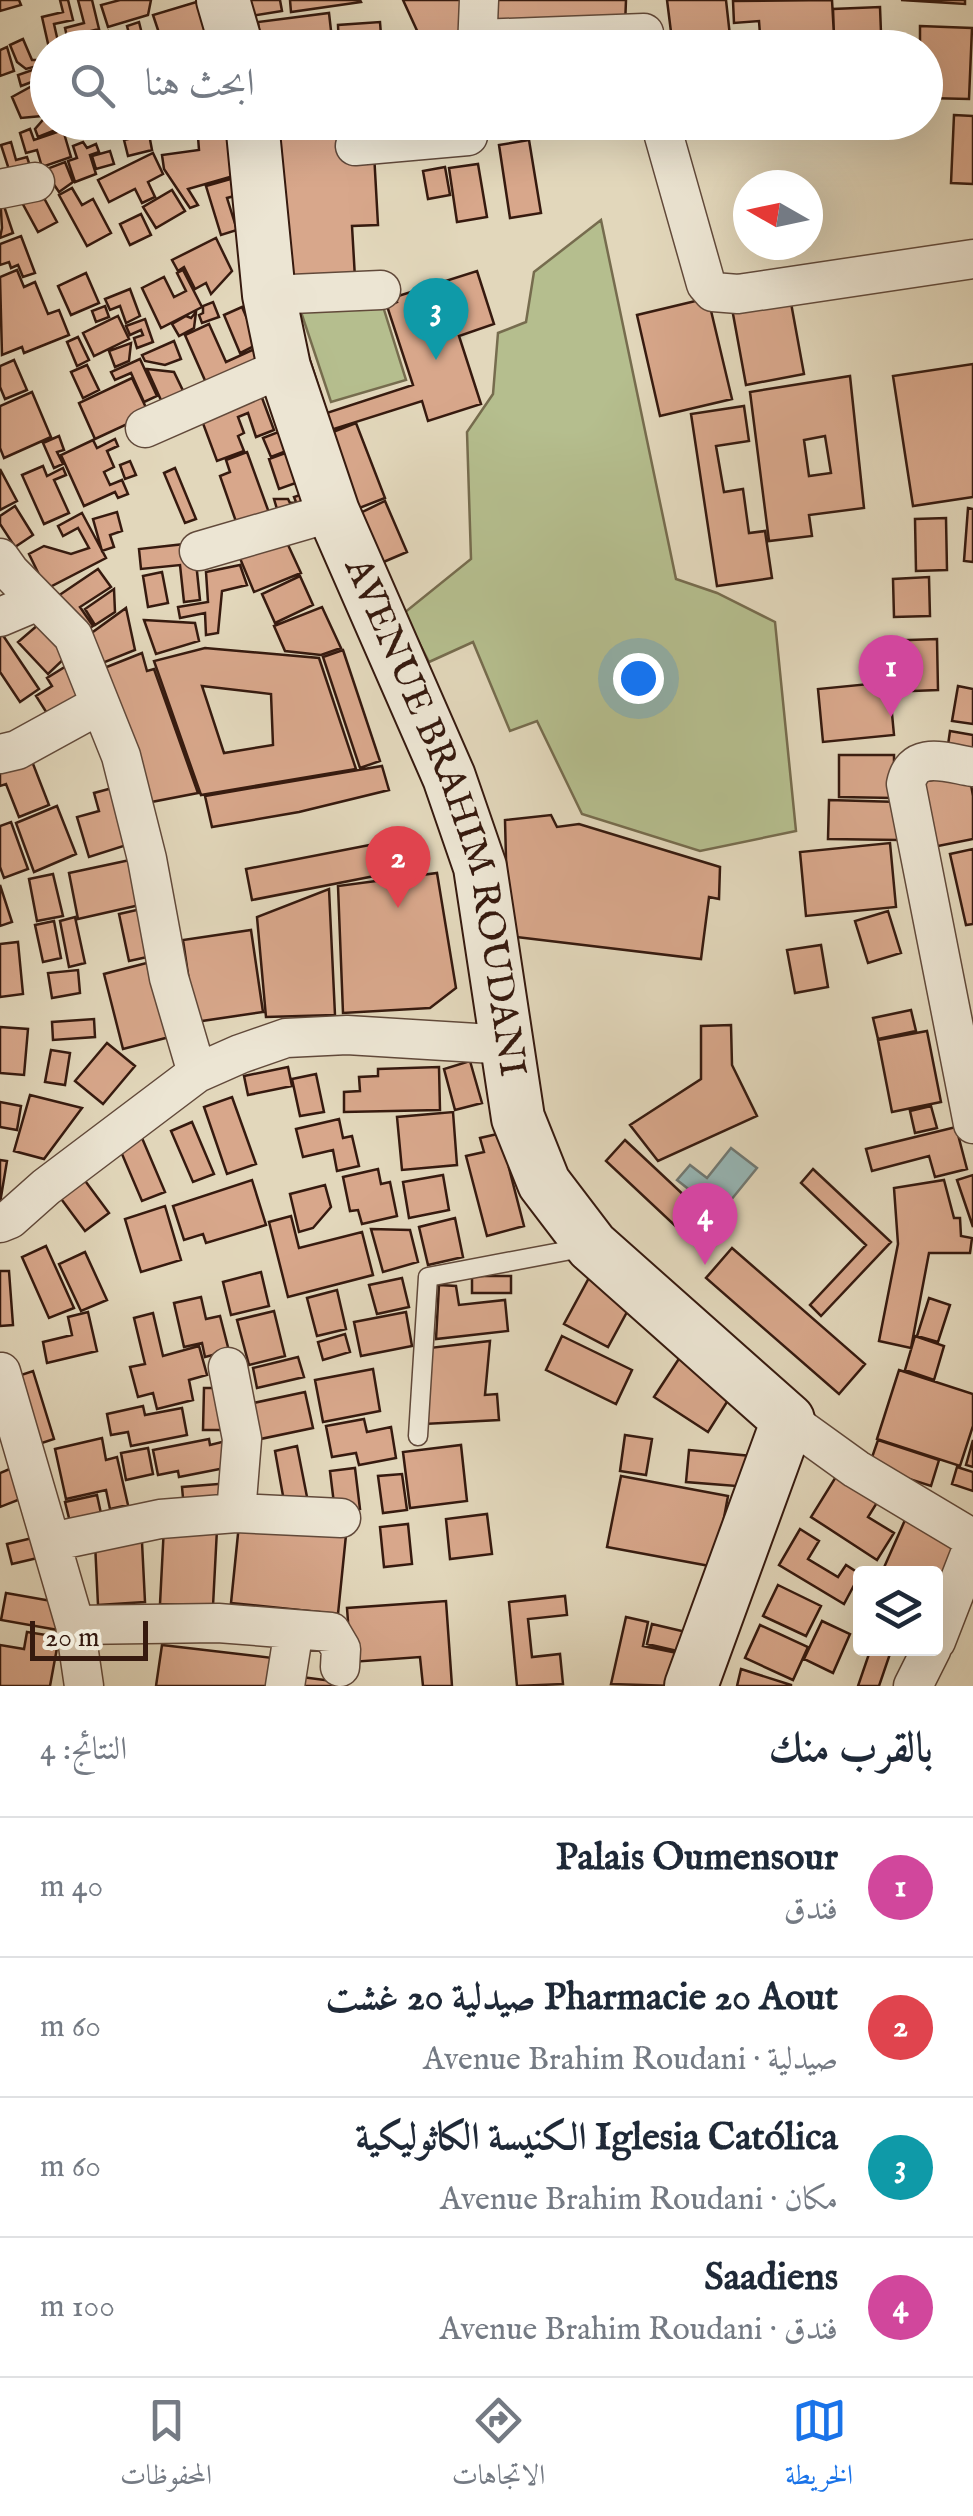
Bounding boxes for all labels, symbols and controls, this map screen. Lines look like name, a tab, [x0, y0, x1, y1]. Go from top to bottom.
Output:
search box	[30, 30, 943, 140]
icon: search	[65, 58, 120, 113]
text: ابحث هنا	[145, 61, 255, 109]
north arrow	[733, 170, 823, 260]
pin: 3	[404, 278, 468, 360]
street label: AVENUE BRAHIM ROUDANI	[332, 550, 535, 1080]
pin: 1	[858, 634, 924, 717]
your location	[613, 653, 664, 704]
pin: 2	[366, 826, 430, 908]
pin: 4	[672, 1182, 738, 1265]
map controls	[853, 1566, 943, 1656]
button: layers	[853, 1566, 943, 1656]
scale bar	[30, 1616, 148, 1660]
text: 20 m	[45, 1621, 100, 1656]
text: بالقرب منك	[769, 1723, 933, 1776]
text: النتائج: 4	[40, 1730, 127, 1771]
text: Palais Oumensour	[556, 1835, 838, 1883]
text: 40 m	[40, 1867, 103, 1908]
text: 1	[895, 1867, 906, 1908]
text: فندق	[784, 1890, 838, 1931]
text: Pharmacie 20 Aout صيدلية 20 غشت	[325, 1975, 838, 2023]
text: 60 m	[40, 2007, 101, 2048]
text: 2	[893, 2007, 908, 2048]
text: صيدلية · Avenue Brahim Roudani	[423, 2040, 838, 2081]
text: Iglesia Católica الكنيسة الكاثوليكية	[355, 2115, 838, 2163]
text: 60 m	[40, 2147, 101, 2188]
text: 3	[895, 2147, 906, 2188]
text: مكان · Avenue Brahim Roudani	[440, 2180, 838, 2221]
text: Saadiens	[704, 2255, 838, 2303]
text: 100 m	[40, 2287, 115, 2328]
text: 4	[893, 2287, 908, 2328]
text: فندق · Avenue Brahim Roudani	[439, 2310, 838, 2351]
tab: المحفوظات	[120, 2393, 212, 2502]
tab: الاتجاهات	[452, 2393, 545, 2502]
tab: الخريطة	[785, 2393, 853, 2502]

